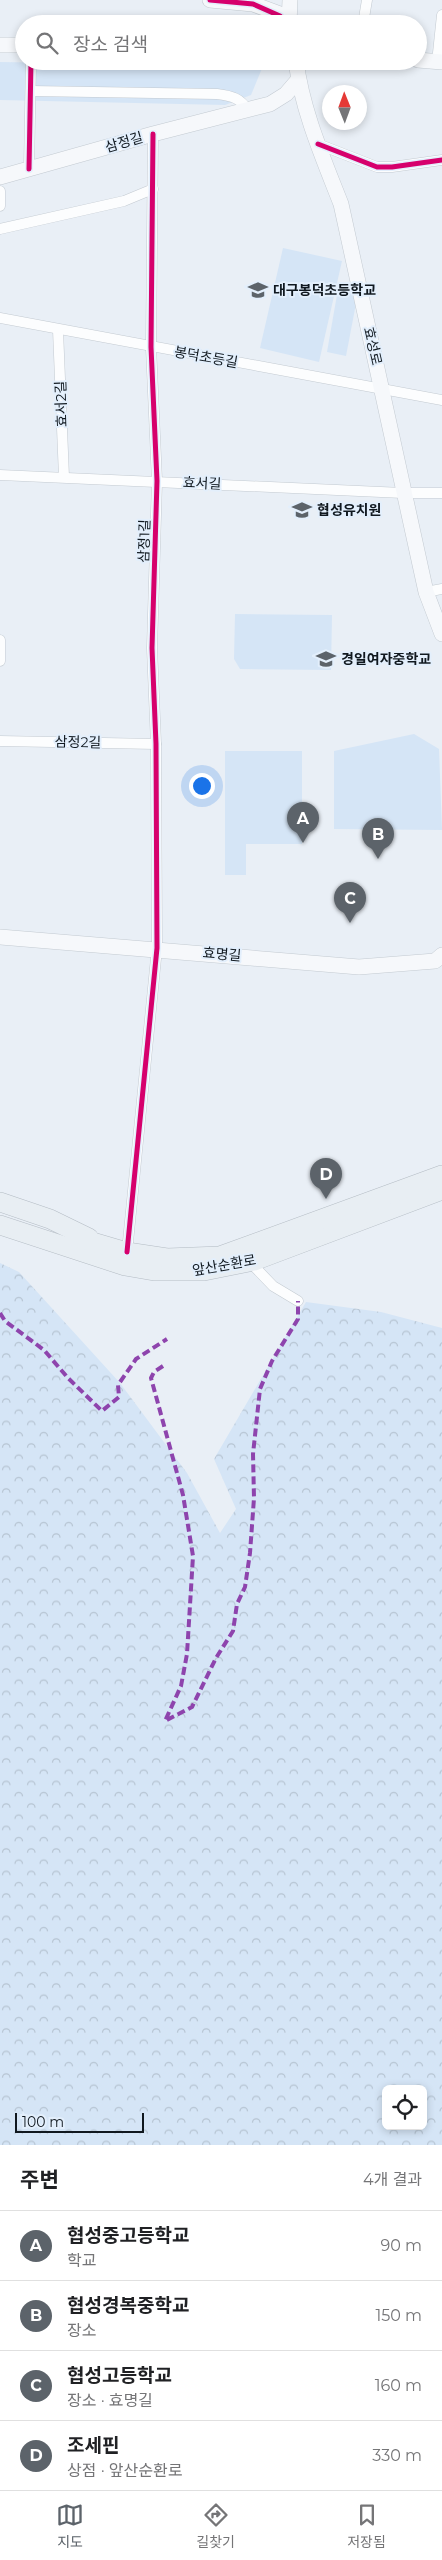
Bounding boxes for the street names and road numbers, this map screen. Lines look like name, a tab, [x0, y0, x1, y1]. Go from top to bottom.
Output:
street label: 삼정길	[103, 128, 145, 156]
street label: 효성로	[360, 325, 386, 367]
street label: 봉덕초등길	[173, 343, 239, 371]
street label: 효서2길	[51, 380, 71, 428]
street label: 효서길	[182, 473, 222, 493]
street label: 삼정1길	[134, 519, 154, 563]
street label: 삼정2길	[55, 733, 101, 751]
street label: 효명길	[202, 943, 242, 965]
street label: 앞산순환로	[191, 1251, 257, 1279]

